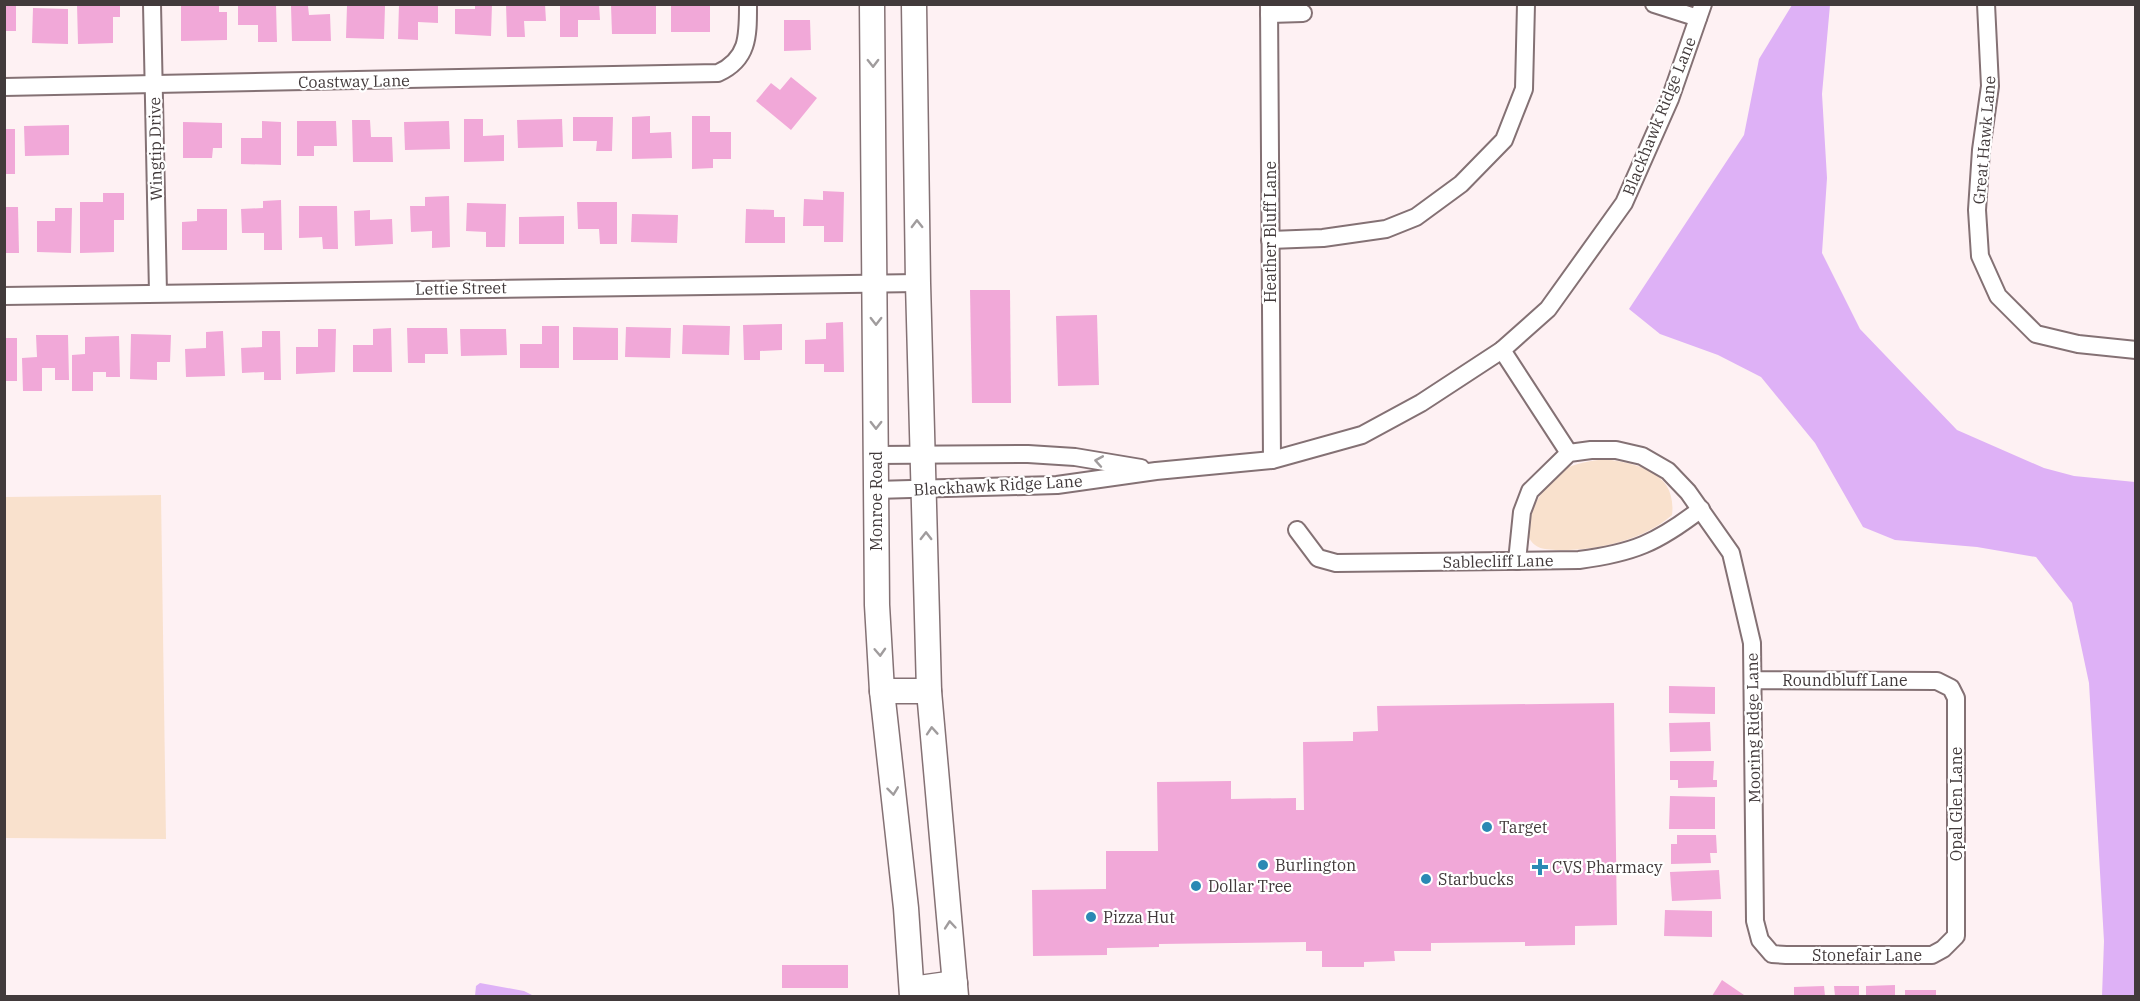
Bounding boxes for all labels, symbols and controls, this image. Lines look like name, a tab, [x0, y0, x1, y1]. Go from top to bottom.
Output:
street label: Blackhawk Ridge Lane	[1618, 34, 1700, 198]
one-way arrow	[867, 58, 879, 67]
street label: Coastway Lane	[298, 70, 410, 92]
street label: Great Hawk Lane	[1968, 75, 2000, 205]
street label: Wingtip Drive	[144, 97, 166, 201]
street label: Heather Bluff Lane	[1260, 161, 1280, 303]
one-way arrow	[911, 220, 923, 229]
street label: Lettie Street	[415, 277, 507, 299]
one-way arrow	[870, 316, 882, 325]
one-way arrow	[870, 421, 882, 430]
street label: Monroe Road	[866, 451, 886, 551]
one-way arrow	[1094, 455, 1104, 468]
street label: Blackhawk Ridge Lane	[913, 471, 1083, 499]
one-way arrow	[920, 532, 932, 541]
street label: Sablecliff Lane	[1442, 550, 1554, 572]
one-way arrow	[873, 648, 886, 657]
street label: Mooring Ridge Lane	[1742, 653, 1764, 803]
street label: Roundbluff Lane	[1782, 670, 1908, 690]
one-way arrow	[926, 726, 939, 736]
street label: Opal Glen Lane	[1946, 747, 1966, 861]
one-way arrow	[887, 787, 899, 796]
place label: Target	[1499, 817, 1548, 837]
marker: Target	[1480, 820, 1494, 834]
place label: Burlington	[1275, 855, 1356, 875]
place label: CVS Pharmacy	[1552, 857, 1663, 877]
marker: Burlington	[1256, 858, 1270, 872]
marker: CVS Pharmacy	[1533, 860, 1547, 874]
place label: Starbucks	[1438, 869, 1514, 889]
marker: Starbucks	[1419, 872, 1433, 886]
place label: Dollar Tree	[1208, 876, 1292, 896]
marker: Dollar Tree	[1189, 879, 1203, 893]
place label: Pizza Hut	[1103, 907, 1175, 927]
marker: Pizza Hut	[1084, 910, 1098, 924]
one-way arrow	[944, 921, 957, 930]
street label: Stonefair Lane	[1812, 945, 1922, 965]

